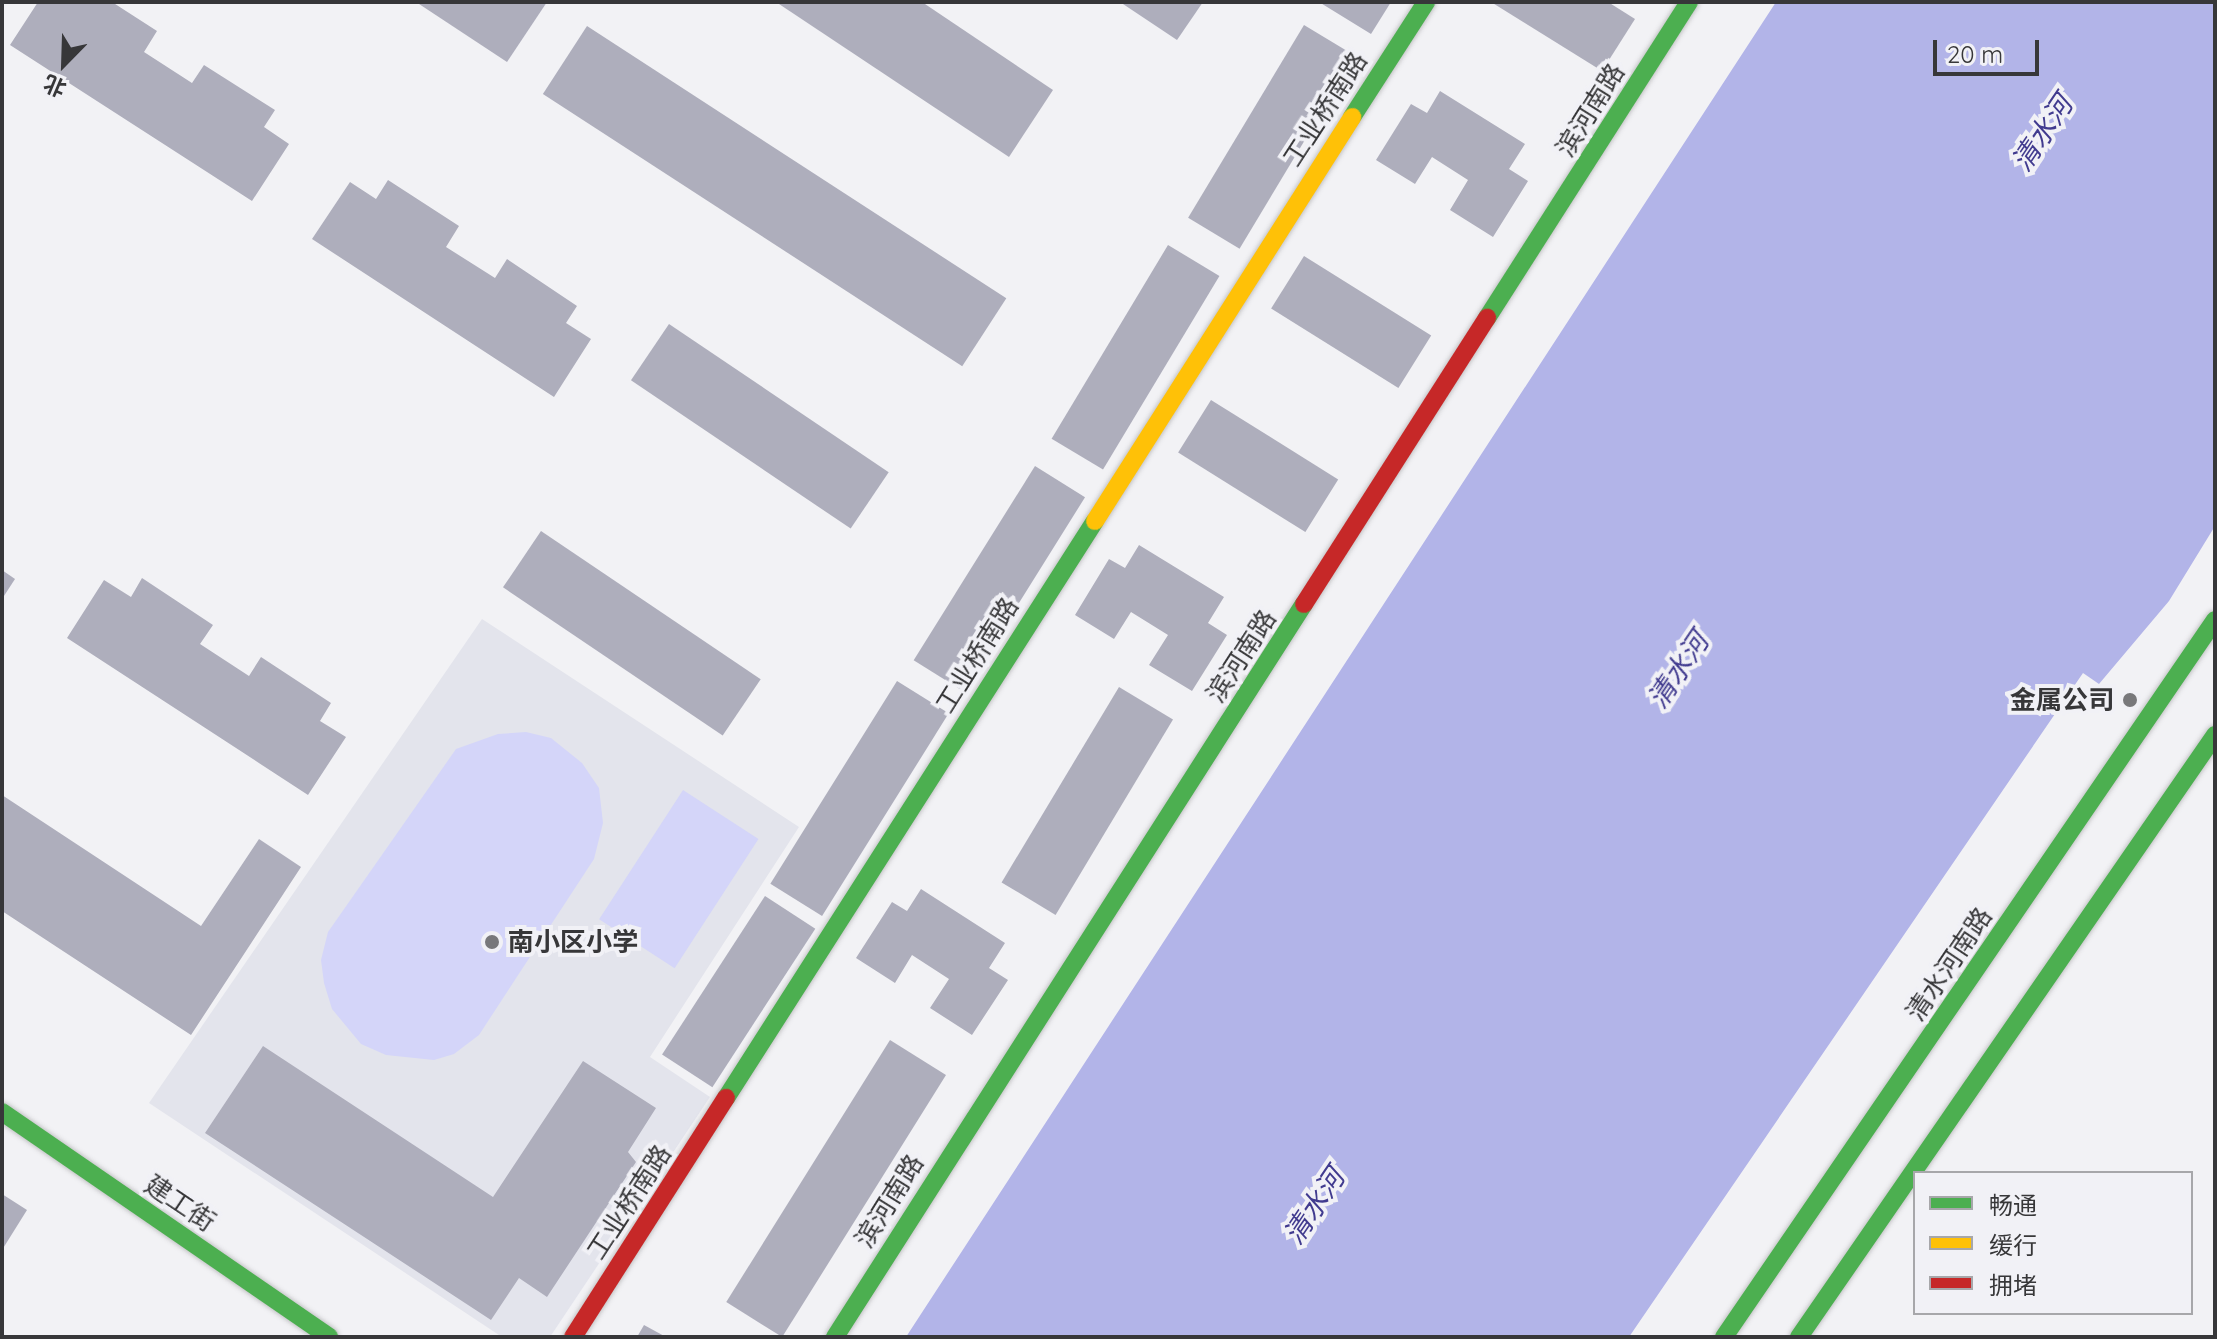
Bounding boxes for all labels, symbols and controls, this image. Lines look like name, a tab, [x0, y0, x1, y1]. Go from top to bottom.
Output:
north arrow	[24, 24, 104, 104]
scale bar	[1937, 24, 2043, 74]
text: 20 m	[1947, 39, 2003, 69]
street label: 工业桥南路	[1277, 46, 1373, 172]
street label: 滨河南路	[1549, 58, 1631, 162]
text: 北	[39, 69, 70, 103]
water label: 清水河	[2005, 89, 2079, 177]
street label: 工业桥南路	[929, 592, 1025, 718]
street label: 滨河南路	[1200, 604, 1282, 708]
water label: 清水河	[1641, 626, 1715, 714]
place label: 金属公司	[2010, 684, 2114, 716]
marker: 金属公司	[2121, 691, 2139, 709]
street label: 清水河南路	[1900, 901, 1998, 1027]
place label: 南小区小学	[508, 926, 638, 958]
marker: 南小区小学	[483, 933, 501, 951]
street label: 工业桥南路	[581, 1139, 677, 1265]
street label: 滨河南路	[848, 1149, 930, 1253]
water label: 清水河	[1277, 1162, 1351, 1250]
street label: 建工街	[139, 1168, 221, 1238]
legend	[1913, 1171, 2193, 1315]
text: 畅通	[1989, 1190, 2037, 1220]
text: 缓行	[1989, 1230, 2037, 1260]
text: 拥堵	[1989, 1270, 2037, 1300]

